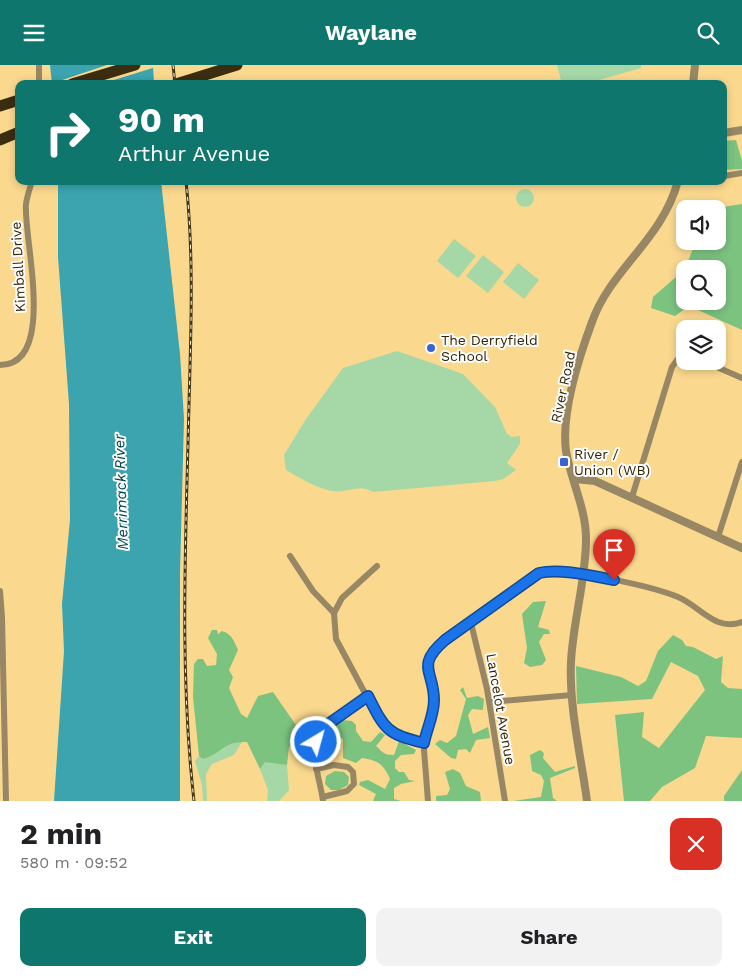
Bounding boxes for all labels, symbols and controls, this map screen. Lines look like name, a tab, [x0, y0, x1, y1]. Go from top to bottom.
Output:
icon: menu	[20, 19, 48, 47]
icon: search	[694, 19, 722, 47]
text: Waylane	[325, 20, 417, 45]
text: 90 m	[118, 99, 205, 141]
icon: right	[35, 100, 100, 165]
text: Arthur Avenue	[118, 141, 270, 166]
map controls	[676, 200, 726, 370]
button: sound	[676, 200, 726, 250]
street label: Kimball Drive	[8, 221, 28, 313]
button: search	[676, 260, 726, 310]
button: layers	[676, 320, 726, 370]
place label: The Derryfield School	[441, 332, 538, 364]
marker: The Derryfield School	[425, 342, 437, 354]
street label: River Road	[548, 350, 578, 424]
water label: Merrimack River	[110, 433, 132, 550]
place label: River / Union (WB)	[574, 446, 650, 478]
marker: River / Union (WB)	[558, 456, 570, 468]
pin	[593, 529, 635, 580]
icon: arrive	[600, 536, 628, 564]
street label: Lancelot Avenue	[483, 652, 519, 766]
position arrow	[289, 715, 341, 767]
text: 2 min	[20, 816, 102, 851]
button: close	[670, 818, 722, 870]
text: 580 m · 09:52	[20, 853, 128, 872]
button: Exit	[20, 908, 366, 966]
button: Share	[376, 908, 722, 966]

